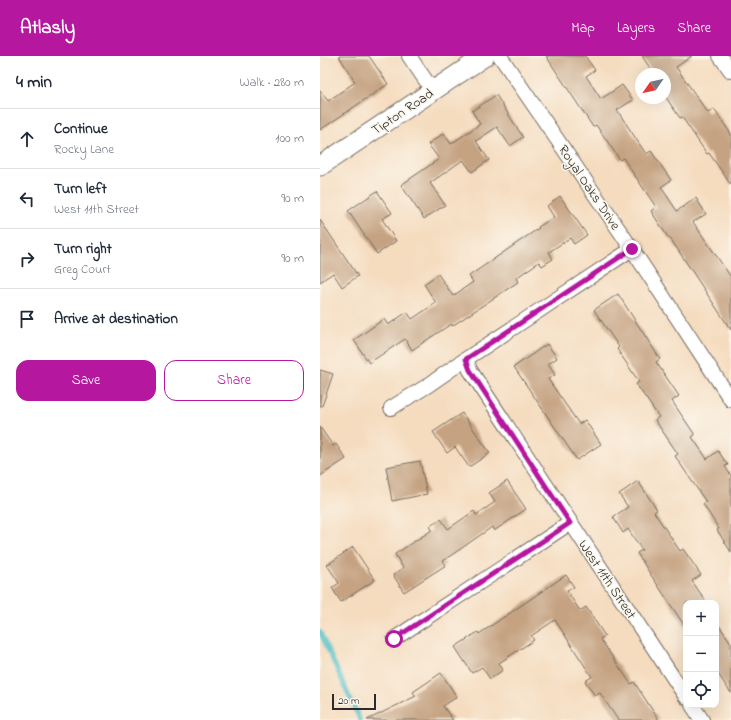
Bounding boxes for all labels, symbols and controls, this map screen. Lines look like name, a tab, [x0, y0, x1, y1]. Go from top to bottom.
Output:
text: Atlasly	[20, 15, 75, 42]
text: Map	[571, 18, 595, 39]
text: Layers	[617, 18, 655, 39]
text: Share	[677, 18, 711, 39]
north arrow	[635, 68, 671, 104]
text: 4 min	[16, 70, 52, 95]
text: Walk · 280 m	[239, 73, 304, 92]
street label: Tipton Road	[368, 84, 438, 141]
text: Continue	[54, 118, 108, 140]
icon: ahead	[16, 128, 38, 150]
text: 100 m	[275, 129, 304, 148]
text: Rocky Lane	[54, 140, 114, 159]
street label: Royal Oaks Drive	[552, 141, 626, 236]
text: Turn left	[54, 178, 107, 200]
icon: left	[16, 188, 38, 210]
text: 90 m	[281, 189, 304, 208]
text: West 11th Street	[54, 200, 139, 219]
text: Turn right	[54, 238, 112, 260]
route end	[623, 240, 641, 258]
icon: right	[16, 248, 38, 270]
text: 90 m	[281, 249, 304, 268]
text: Greg Court	[54, 260, 111, 279]
icon: arrive	[16, 308, 38, 330]
text: Arrive at destination	[54, 308, 178, 330]
button: Save	[16, 360, 156, 401]
button: Share	[164, 360, 304, 401]
street label: West 11th Street	[572, 536, 641, 624]
map controls	[683, 600, 719, 708]
button: +	[683, 600, 719, 636]
route start	[385, 630, 403, 648]
button: −	[683, 636, 719, 672]
button: locate	[683, 672, 719, 708]
scale bar	[332, 692, 376, 711]
text: 20 m	[338, 693, 360, 709]

